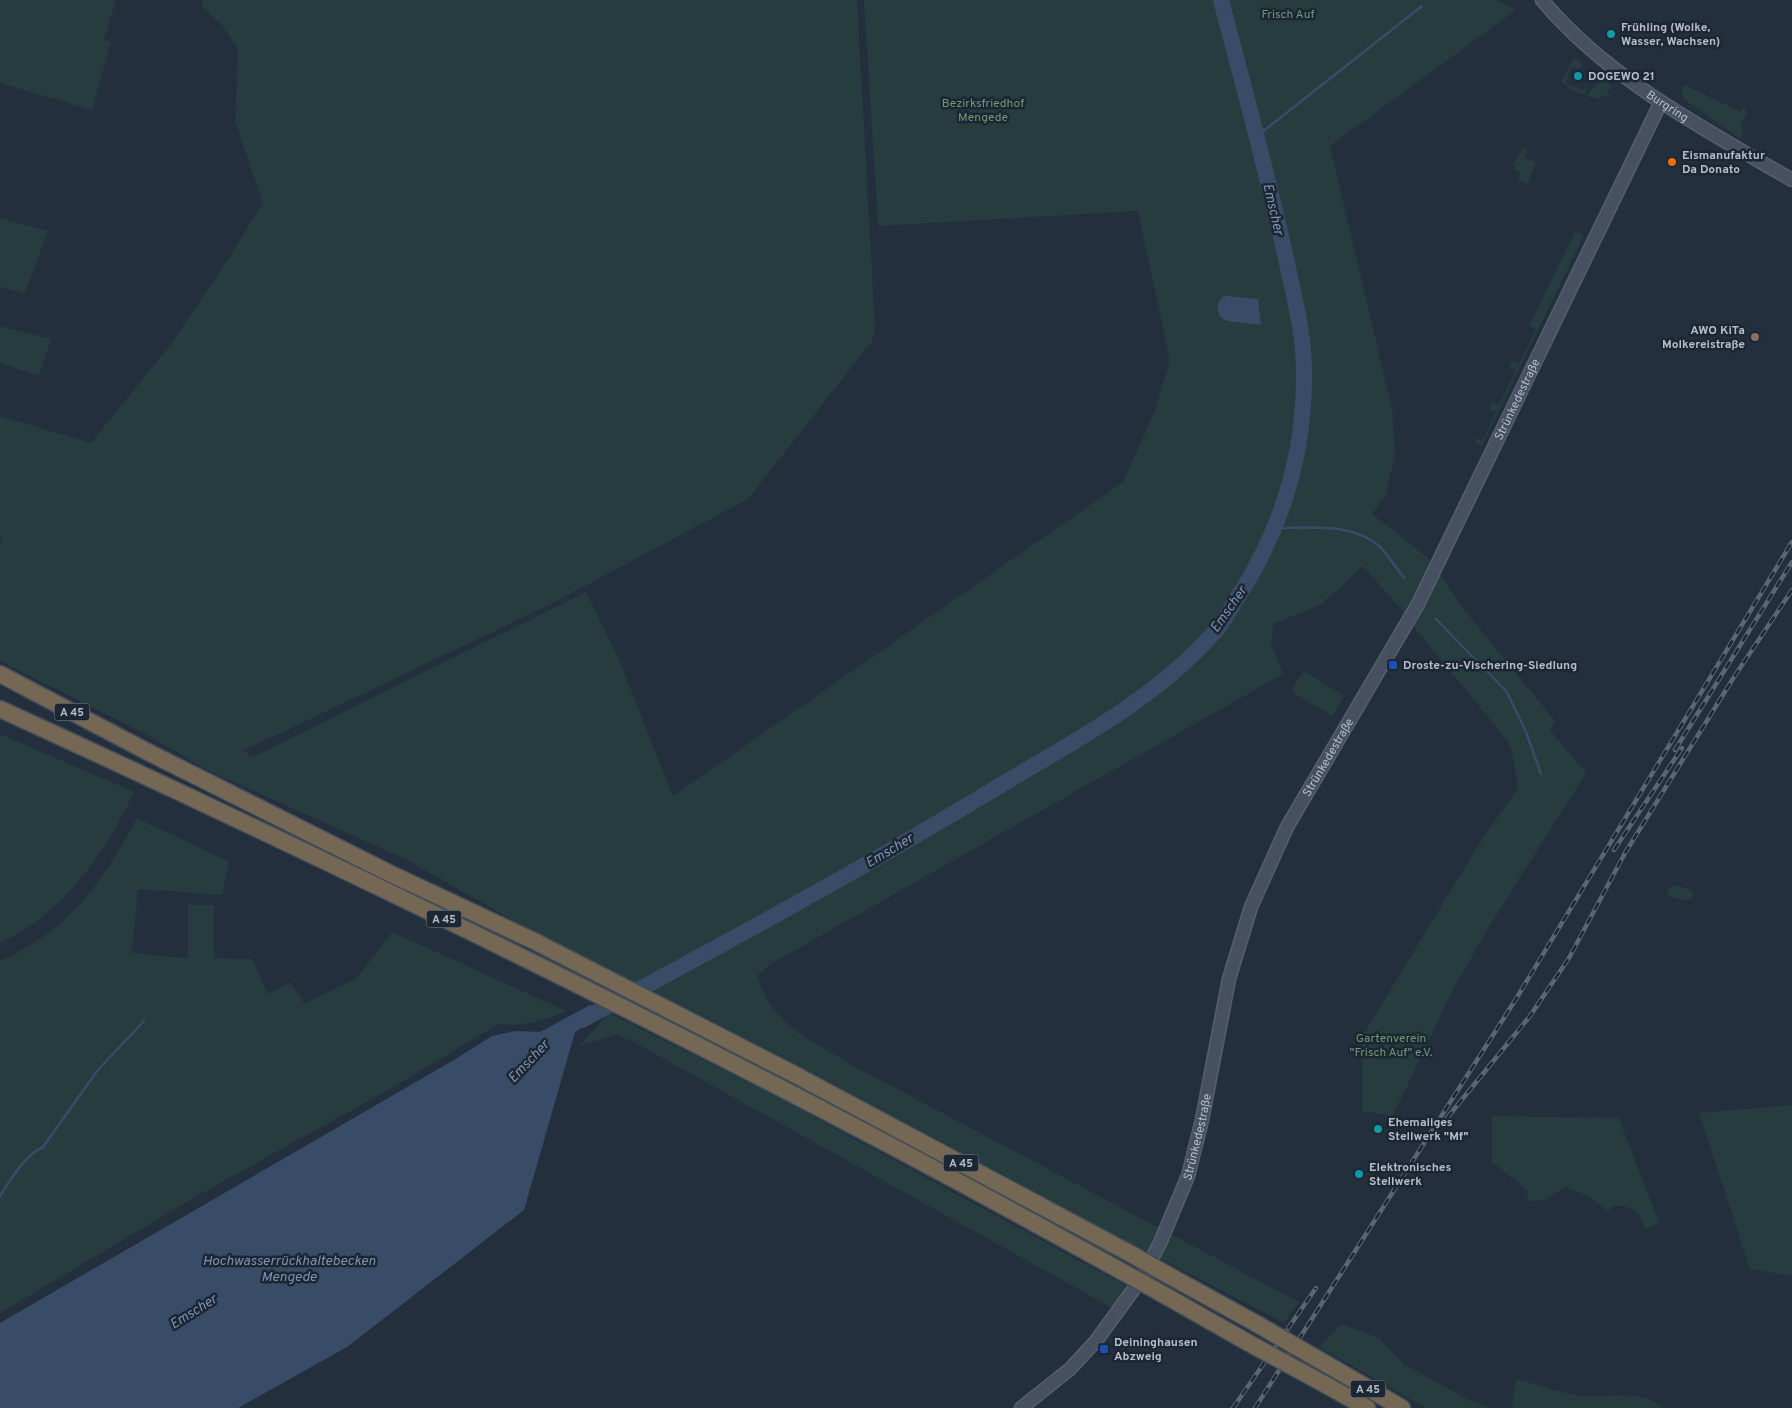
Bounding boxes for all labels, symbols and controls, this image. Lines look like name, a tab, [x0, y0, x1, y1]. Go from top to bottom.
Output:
park label: Frisch Auf	[1262, 7, 1314, 23]
place label: Frühling (Wolke, Wasser, Wachsen)	[1621, 20, 1720, 50]
marker: Frühling (Wolke, Wasser, Wachsen)	[1605, 28, 1617, 40]
place label: DOGEWO 21	[1588, 69, 1655, 85]
marker: DOGEWO 21	[1572, 70, 1584, 82]
street label: Burgring	[1643, 87, 1691, 126]
park label: Bezirksfriedhof Mengede	[942, 96, 1024, 126]
place label: Eismanufaktur Da Donato	[1682, 148, 1765, 178]
marker: Eismanufaktur Da Donato	[1666, 156, 1678, 168]
water label: Emscher	[1258, 182, 1287, 238]
place label: AWO KiTa Molkereistraße	[1662, 323, 1745, 353]
marker: AWO KiTa Molkereistraße	[1749, 331, 1761, 343]
street label: Strünkedestraße	[1491, 356, 1544, 443]
water label: Emscher	[1207, 582, 1252, 636]
place label: Droste-zu-Vischering-Siedlung	[1403, 658, 1577, 674]
marker: Droste-zu-Vischering-Siedlung	[1387, 659, 1399, 671]
road number: A 45	[54, 704, 90, 720]
street label: Strünkedestraße	[1300, 715, 1358, 800]
water label: Emscher	[863, 830, 918, 872]
road number: A 45	[426, 911, 462, 928]
park label: Gartenverein "Frisch Auf" e.V.	[1350, 1031, 1433, 1061]
water label: Emscher	[505, 1036, 554, 1087]
street label: Strünkedestraße	[1180, 1092, 1216, 1183]
place label: Ehemaliges Stellwerk "Mf"	[1388, 1115, 1469, 1145]
marker: Ehemaliges Stellwerk "Mf"	[1372, 1123, 1384, 1135]
road number: A 45	[944, 1154, 978, 1172]
place label: Elektronisches Stellwerk	[1369, 1160, 1451, 1190]
marker: Elektronisches Stellwerk	[1353, 1168, 1365, 1180]
water label: Hochwasserrückhaltebecken Mengede	[202, 1253, 376, 1286]
water label: Emscher	[167, 1290, 222, 1333]
place label: Deininghausen Abzweig	[1114, 1335, 1198, 1365]
marker: Deininghausen Abzweig	[1098, 1343, 1110, 1355]
road number: A 45	[1350, 1380, 1386, 1398]

